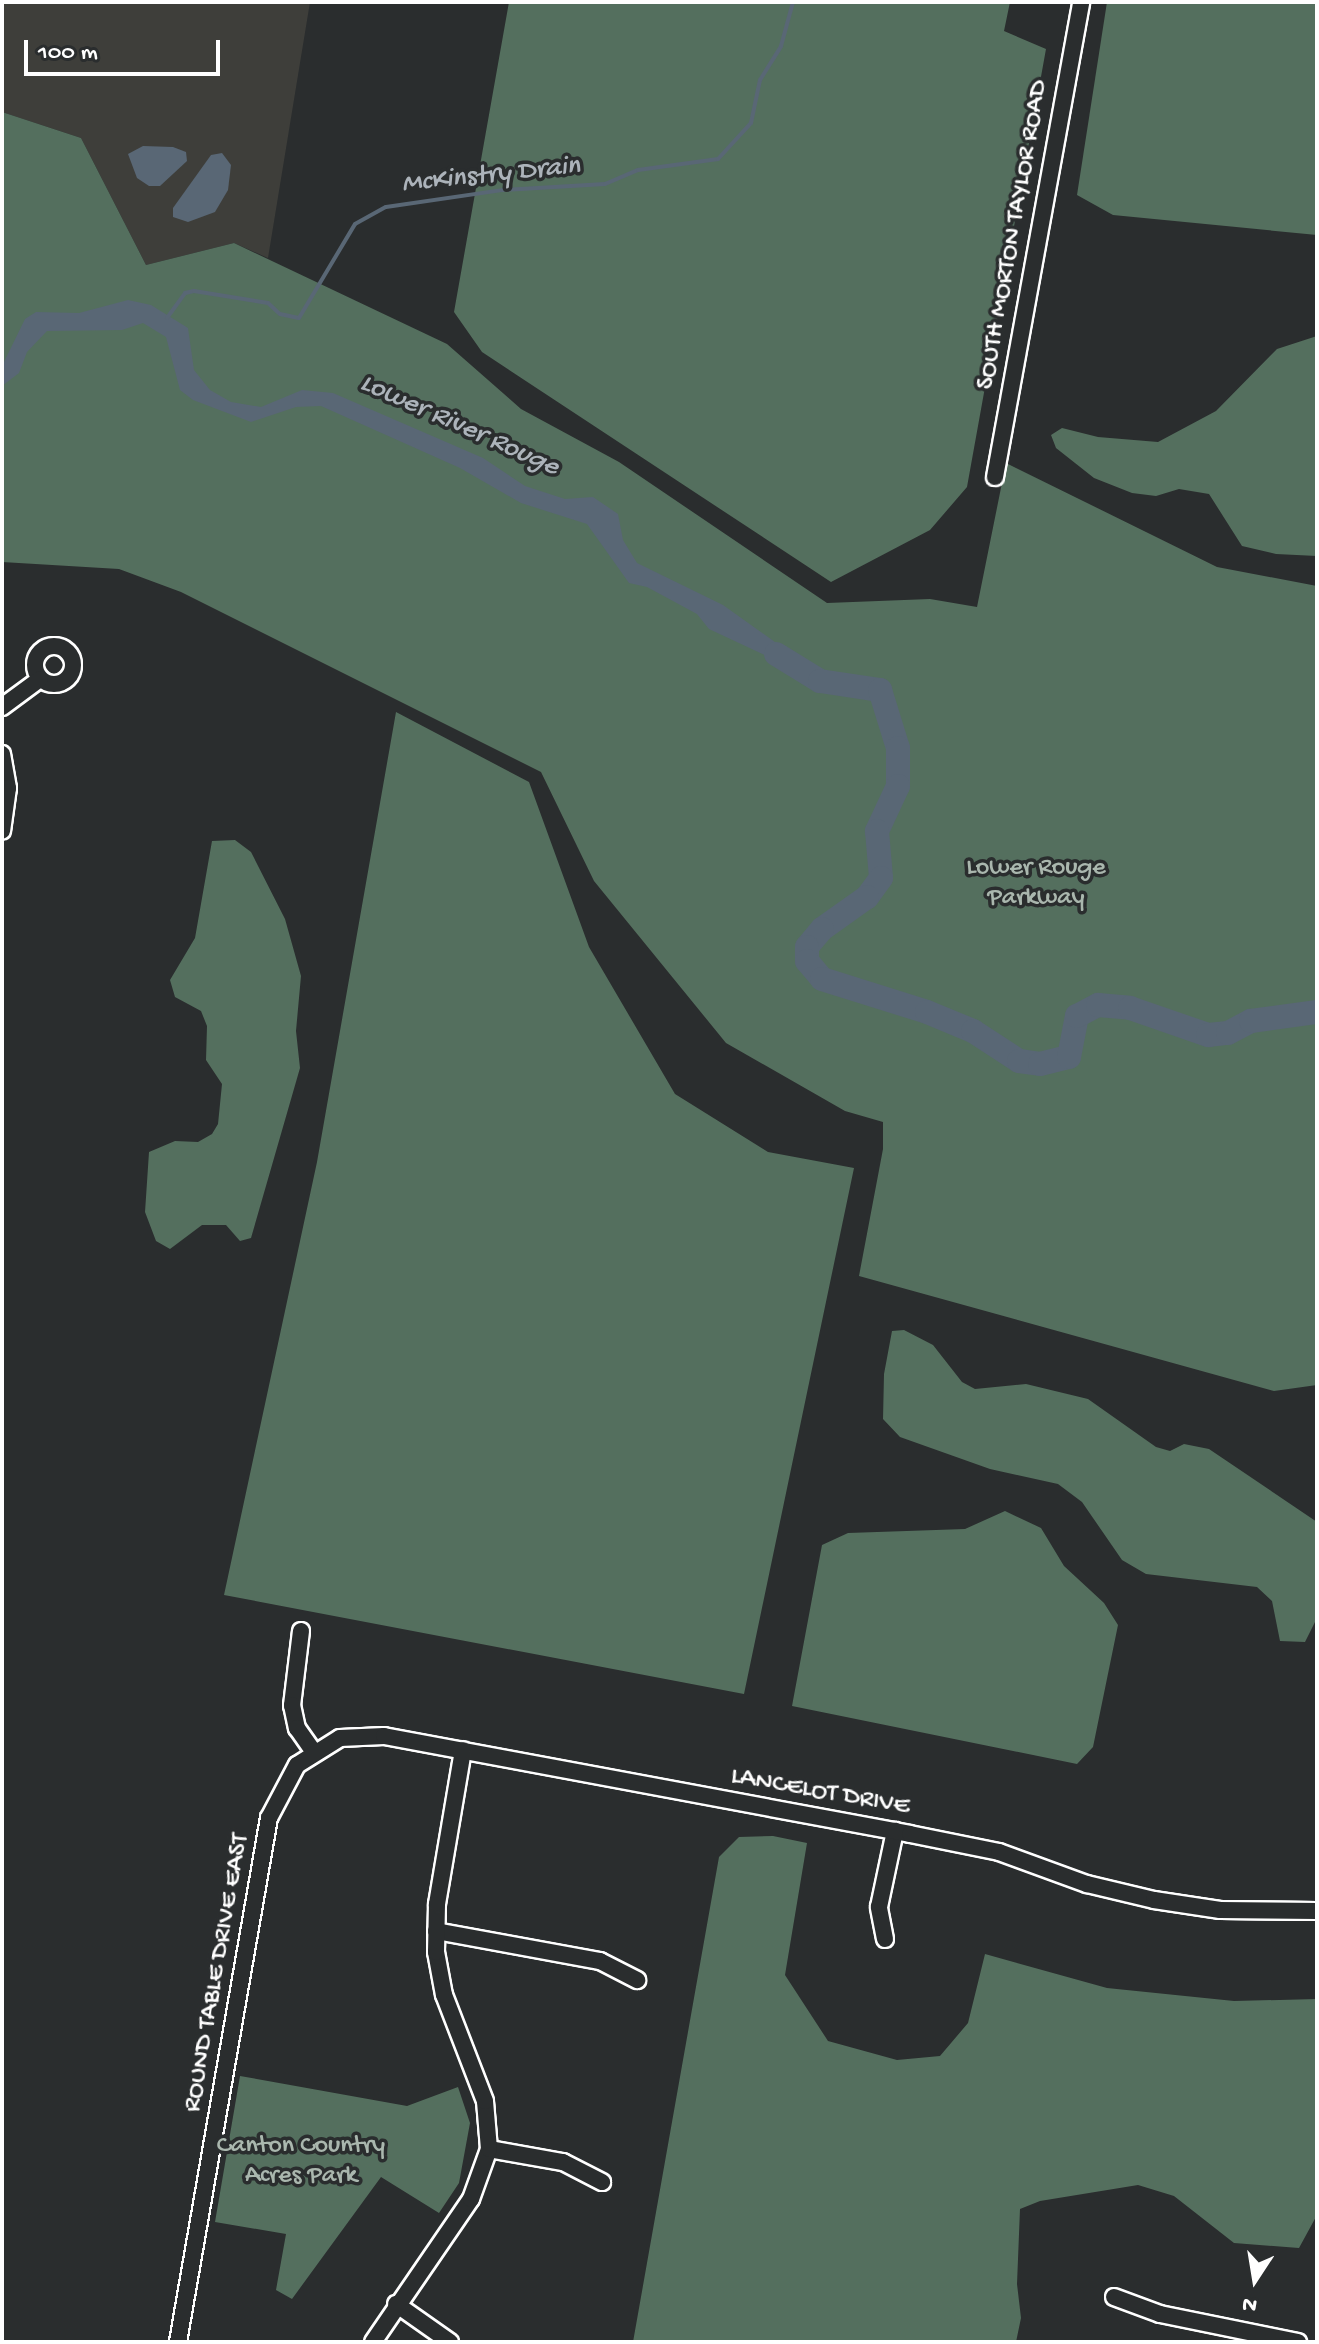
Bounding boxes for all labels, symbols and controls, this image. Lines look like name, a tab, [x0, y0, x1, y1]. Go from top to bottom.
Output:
scale bar	[28, 24, 224, 74]
text: 100 m	[38, 39, 98, 68]
street label: SOUTH MORTON TAYLOR ROAD	[971, 78, 1057, 392]
water label: McKinstry Drain	[400, 150, 582, 202]
water label: Lower River Rouge	[354, 367, 564, 485]
park label: Lower Rouge Parkway	[966, 853, 1106, 914]
street label: LANCELOT DRIVE	[728, 1762, 912, 1824]
street label: ROUND TABLE DRIVE EAST	[178, 1831, 258, 2115]
park label: Canton Country Acres Park	[217, 2131, 385, 2192]
north arrow	[1215, 2240, 1295, 2320]
text: N	[1240, 2289, 1260, 2318]

